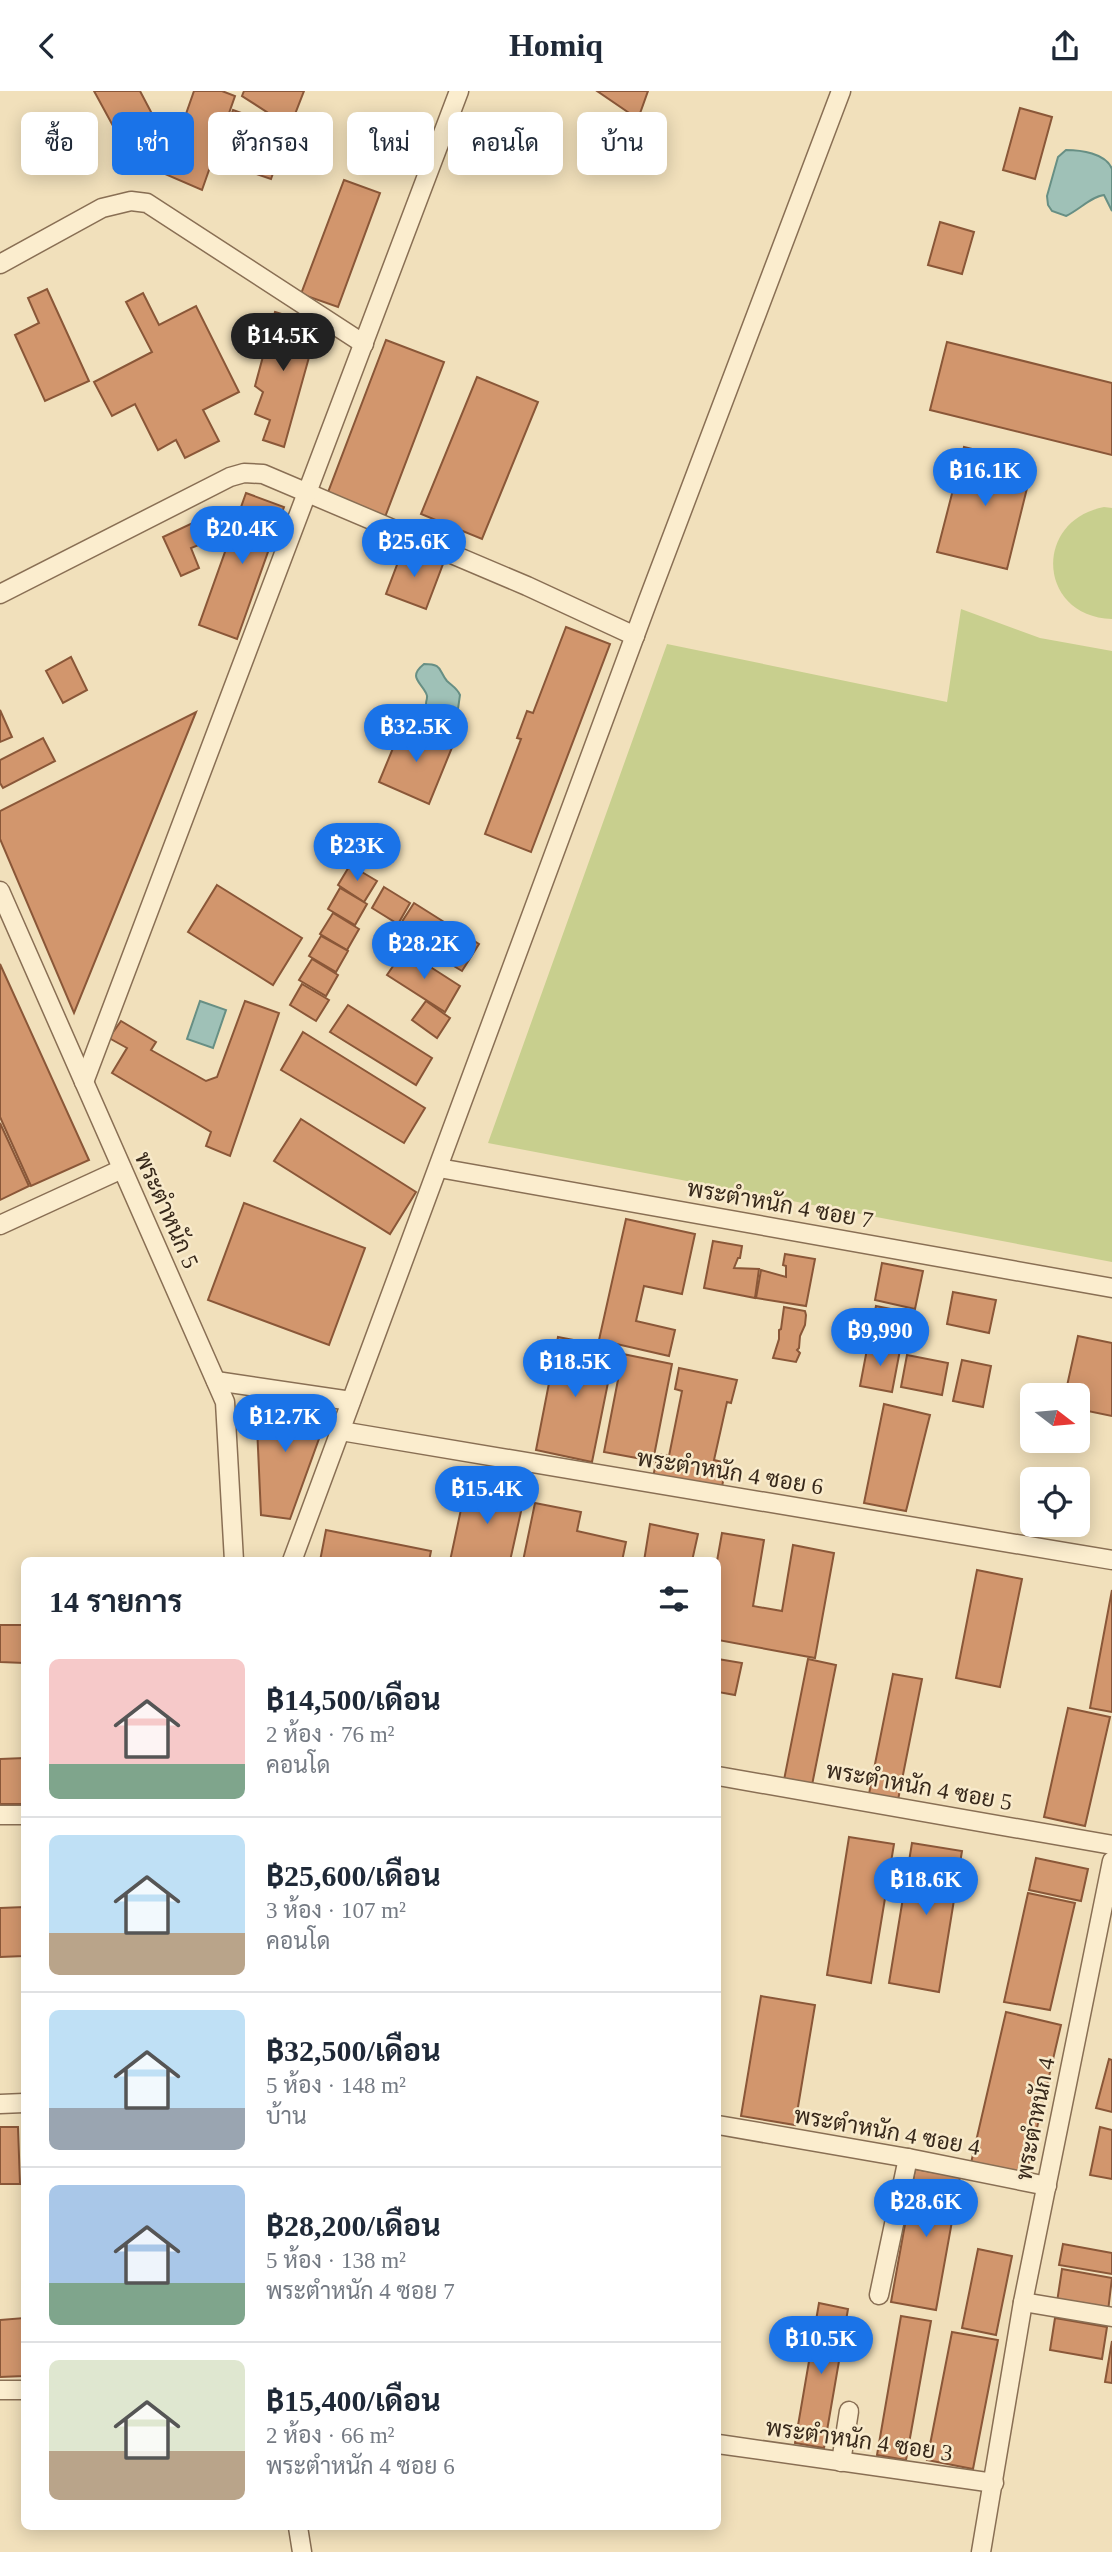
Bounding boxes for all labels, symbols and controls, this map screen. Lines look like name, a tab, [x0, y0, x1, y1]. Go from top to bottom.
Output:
icon: back	[28, 27, 66, 65]
text: Homiq	[509, 27, 603, 63]
icon: share	[1046, 27, 1084, 65]
chip: ซื้อ	[21, 112, 98, 175]
chip: เช่า	[112, 112, 194, 175]
chip: ตัวกรอง	[208, 112, 333, 175]
chip: ใหม่	[347, 112, 434, 175]
chip: คอนโด	[448, 112, 563, 175]
chip: บ้าน	[577, 112, 667, 175]
pin: ฿14.5K	[226, 313, 340, 373]
text: ฿14.5K	[247, 323, 319, 348]
pin: ฿16.1K	[928, 449, 1042, 508]
text: ฿16.1K	[949, 458, 1021, 483]
pin: ฿20.4K	[185, 507, 299, 566]
text: ฿20.4K	[206, 516, 278, 541]
pin: ฿25.6K	[357, 519, 471, 579]
text: ฿25.6K	[378, 529, 450, 554]
pin: ฿32.5K	[359, 705, 473, 764]
text: ฿32.5K	[380, 714, 452, 739]
pin: ฿23K	[316, 823, 398, 883]
text: ฿23K	[330, 833, 384, 858]
pin: ฿28.2K	[367, 921, 481, 981]
text: ฿28.2K	[388, 931, 460, 956]
street label: พระตำหนัก 5	[130, 1147, 205, 1272]
street label: พระตำหนัก 4 ซอย 7	[685, 1174, 875, 1233]
pin: ฿9,990	[823, 1309, 937, 1368]
text: ฿9,990	[847, 1318, 913, 1343]
pin: ฿18.5K	[518, 1339, 632, 1399]
text: ฿18.5K	[539, 1349, 611, 1374]
north arrow	[1020, 1383, 1090, 1453]
map controls	[1020, 1383, 1090, 1537]
pin: ฿12.7K	[228, 1395, 342, 1454]
text: ฿12.7K	[249, 1404, 321, 1429]
street label: พระตำหนัก 4 ซอย 6	[635, 1443, 825, 1500]
pin: ฿15.4K	[430, 1467, 544, 1526]
button: locate	[1020, 1467, 1090, 1537]
text: ฿15.4K	[451, 1476, 523, 1501]
icon: filters	[655, 1580, 693, 1618]
text: 14 รายการ	[49, 1585, 183, 1618]
text: ฿14,500/เดือน	[266, 1683, 441, 1716]
icon: home	[105, 1687, 189, 1771]
text: 2 ห้อง · 76 m²	[266, 1722, 395, 1747]
text: คอนโด	[266, 1753, 330, 1778]
street label: พระตำหนัก 4 ซอย 5	[824, 1756, 1014, 1815]
pin: ฿18.6K	[869, 1857, 983, 1917]
text: ฿25,600/เดือน	[266, 1859, 441, 1892]
icon: home	[105, 1863, 189, 1947]
text: ฿18.6K	[890, 1867, 962, 1892]
text: 3 ห้อง · 107 m²	[266, 1898, 406, 1923]
text: คอนโด	[266, 1929, 330, 1954]
text: ฿32,500/เดือน	[266, 2034, 441, 2067]
icon: home	[105, 2038, 189, 2122]
street label: พระตำหนัก 4	[1009, 2055, 1060, 2183]
text: 5 ห้อง · 148 m²	[266, 2073, 406, 2098]
street label: พระตำหนัก 4 ซอย 4	[792, 2101, 983, 2160]
text: บ้าน	[266, 2104, 307, 2129]
pin: ฿28.6K	[869, 2179, 983, 2239]
text: ฿28.6K	[890, 2189, 962, 2214]
text: ฿28,200/เดือน	[266, 2209, 441, 2242]
icon: home	[105, 2213, 189, 2297]
text: 5 ห้อง · 138 m²	[266, 2248, 406, 2273]
text: พระตำหนัก 4 ซอย 7	[266, 2279, 455, 2304]
pin: ฿10.5K	[764, 2317, 878, 2376]
text: ฿10.5K	[785, 2326, 857, 2351]
text: ฿15,400/เดือน	[266, 2384, 441, 2417]
icon: home	[105, 2388, 189, 2472]
street label: พระตำหนัก 4 ซอย 3	[764, 2413, 954, 2466]
text: 2 ห้อง · 66 m²	[266, 2423, 395, 2448]
text: พระตำหนัก 4 ซอย 6	[266, 2454, 455, 2479]

